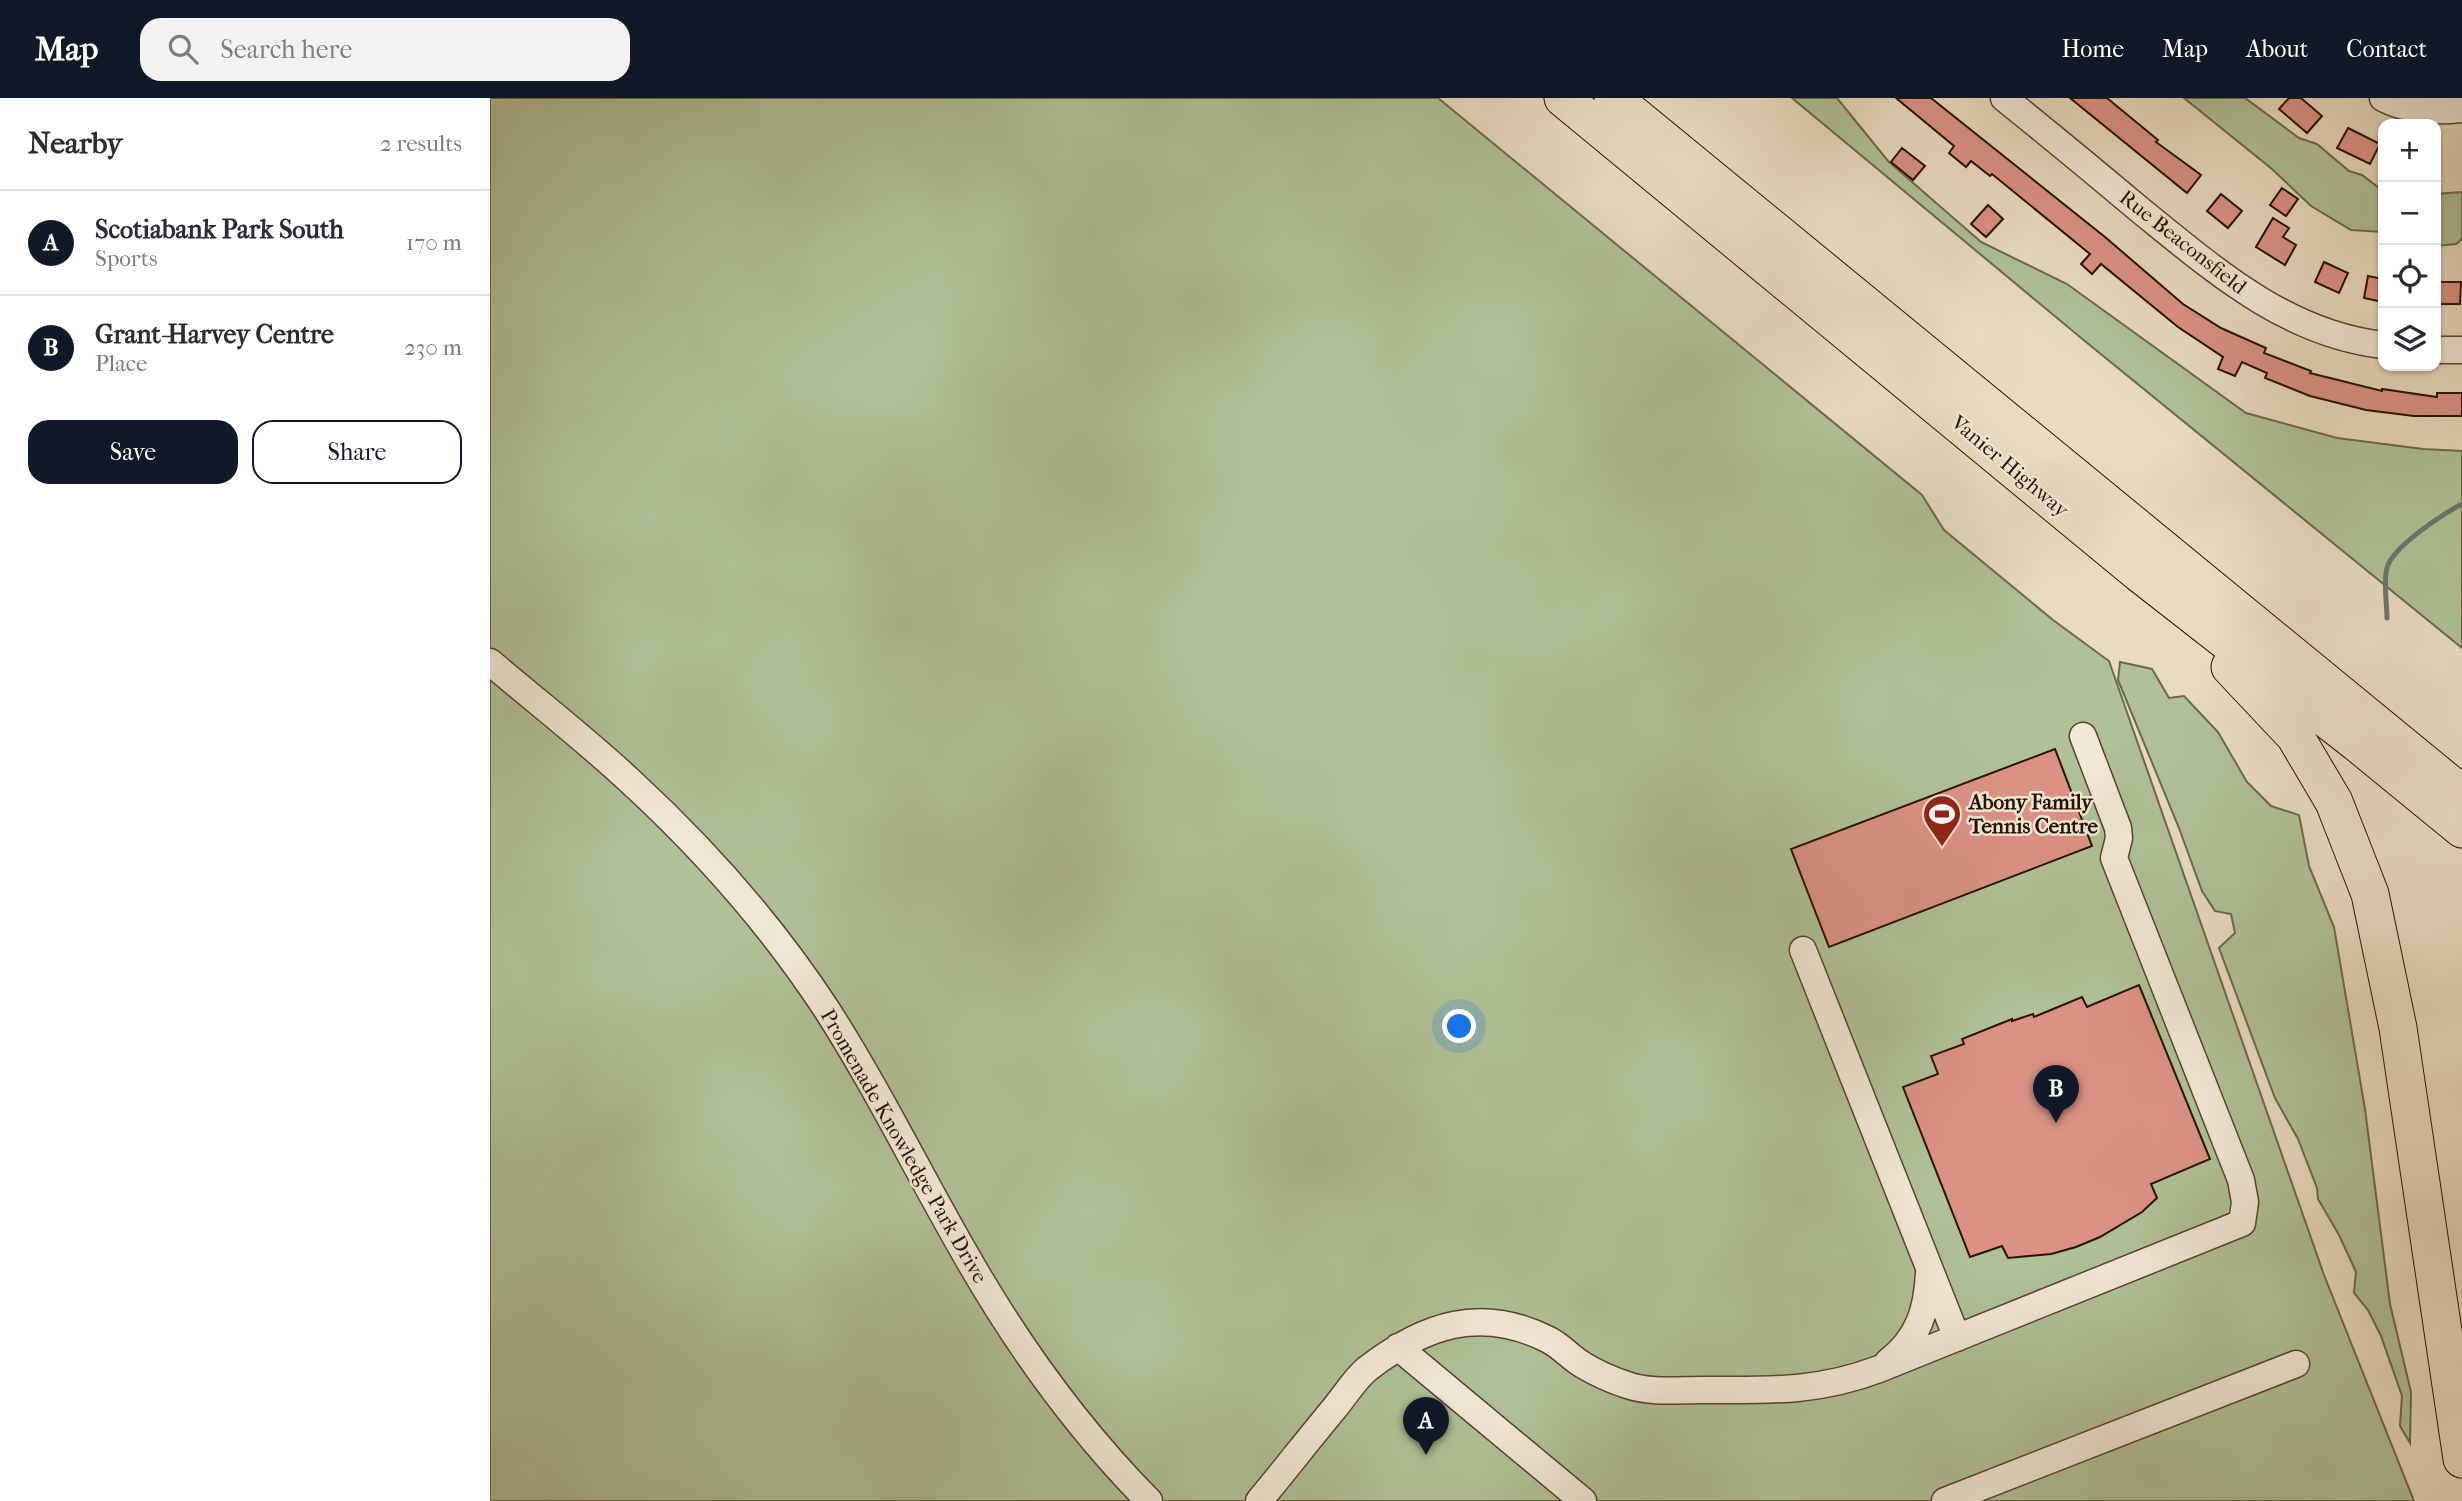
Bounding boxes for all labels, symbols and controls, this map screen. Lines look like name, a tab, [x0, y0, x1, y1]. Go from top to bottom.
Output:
search box	[140, 18, 630, 81]
text: Map	[35, 30, 98, 69]
icon: search	[164, 30, 202, 68]
text: Search here	[220, 34, 352, 65]
text: Home	[2062, 35, 2124, 63]
text: Map	[2162, 35, 2208, 63]
text: About	[2246, 35, 2308, 63]
text: Contact	[2346, 35, 2427, 63]
map controls	[2378, 119, 2441, 371]
button: +	[2378, 119, 2441, 182]
text: Nearby	[28, 126, 123, 161]
text: 2 results	[380, 130, 462, 157]
button: −	[2378, 182, 2441, 245]
street label: Rue Beaconsfield	[2115, 185, 2252, 299]
text: Scotiabank Park South	[95, 214, 344, 245]
text: A	[44, 229, 58, 256]
text: 170 m	[406, 229, 462, 256]
text: Sports	[95, 245, 157, 272]
button: locate	[2378, 245, 2441, 308]
button: layers	[2378, 308, 2441, 371]
text: Grant-Harvey Centre	[95, 319, 334, 350]
text: B	[44, 334, 58, 361]
text: 230 m	[404, 334, 462, 361]
text: Place	[95, 350, 147, 377]
street label: Vanier Highway	[1946, 409, 2074, 522]
button: Save	[28, 420, 238, 484]
button: Share	[252, 420, 462, 484]
place label: Abony Family Tennis Centre	[1967, 790, 2099, 838]
sports icon: Abony Family Tennis Centre	[1921, 793, 1963, 848]
street label: Promenade Knowledge Park Drive	[816, 1005, 992, 1287]
your location	[1442, 1009, 1476, 1043]
pin: B	[2033, 1065, 2079, 1123]
pin: A	[1403, 1397, 1449, 1455]

